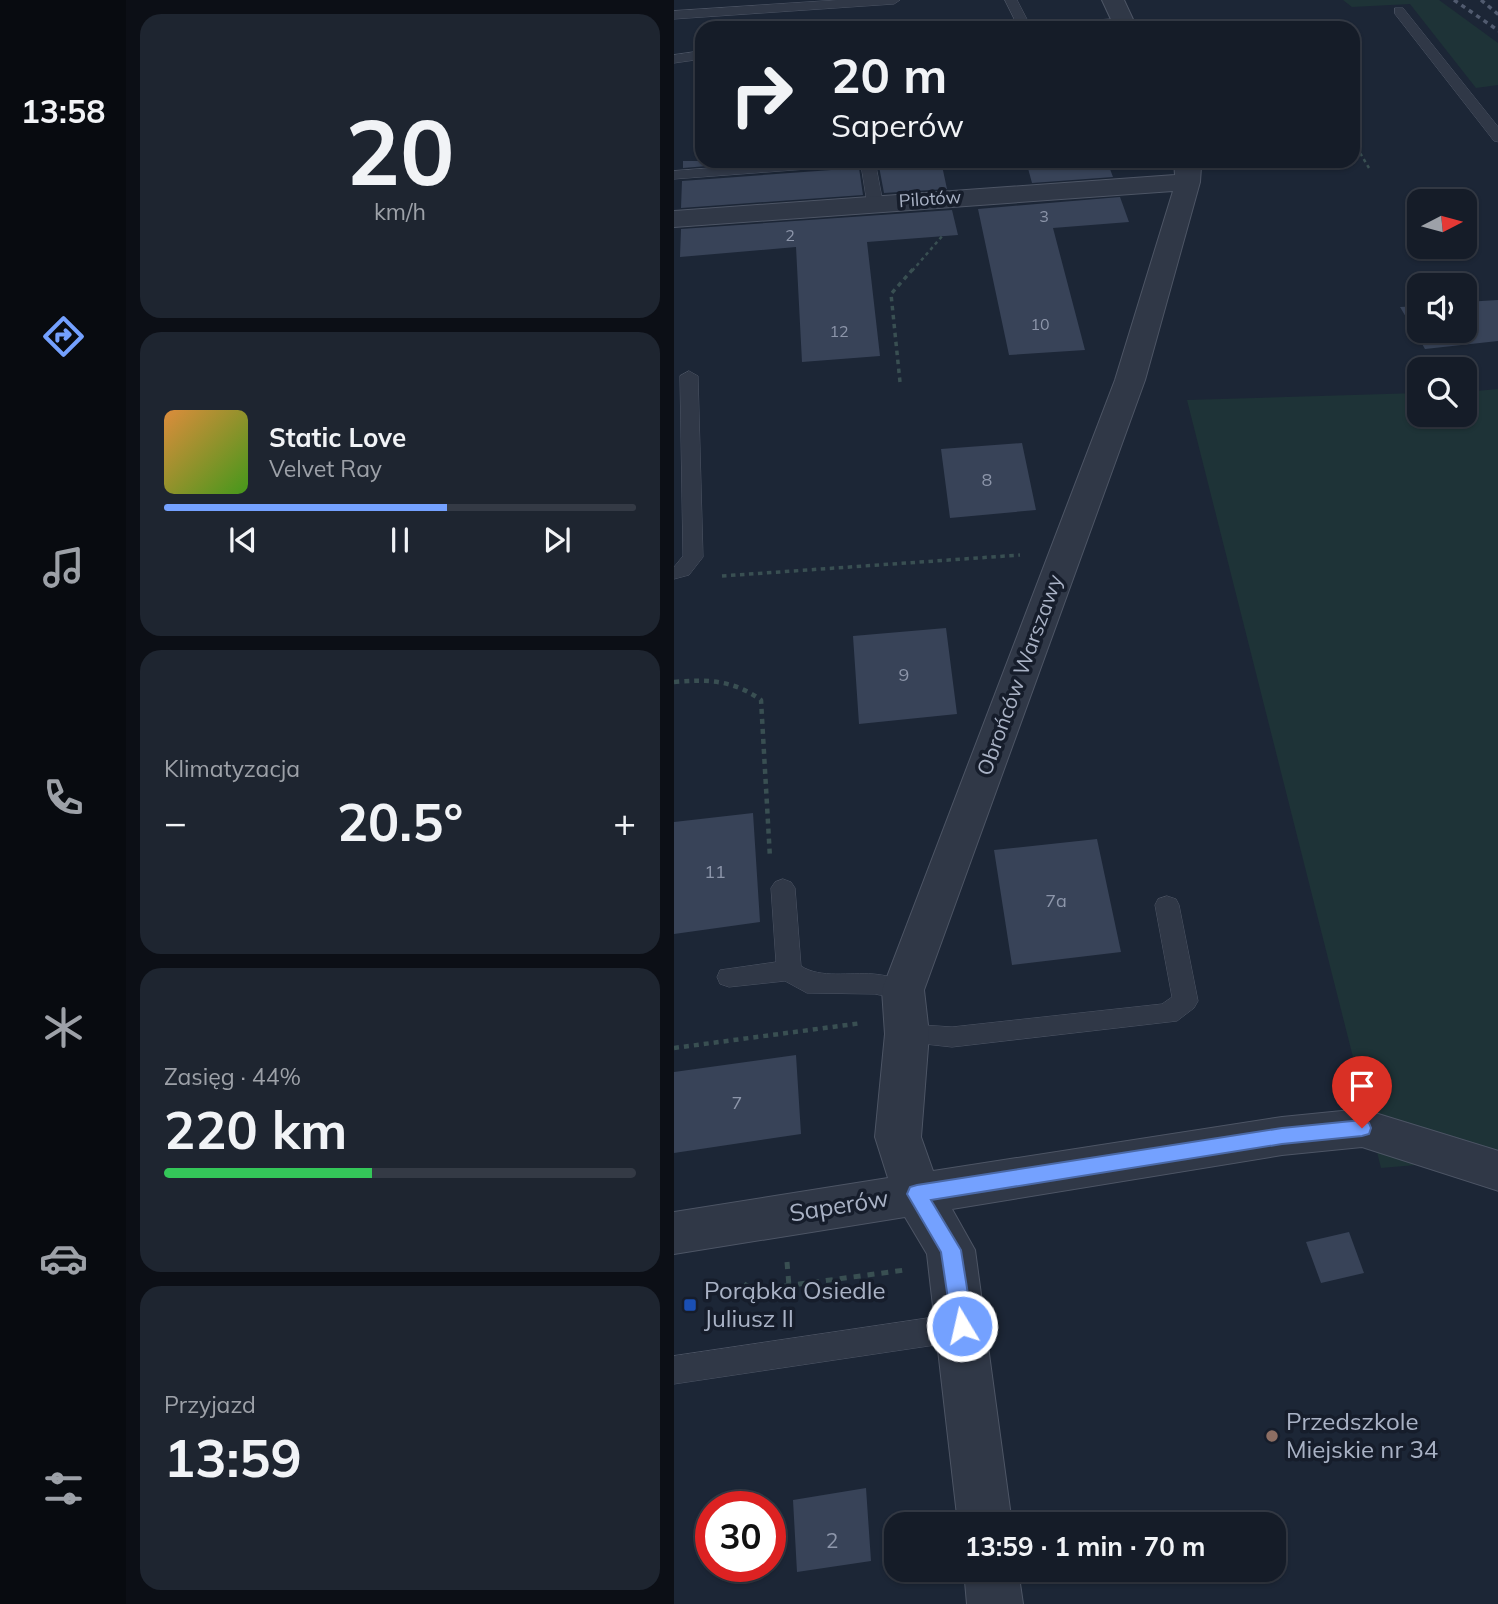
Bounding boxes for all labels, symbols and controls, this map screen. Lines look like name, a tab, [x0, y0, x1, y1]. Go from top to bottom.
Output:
text: 20 m	[831, 44, 947, 105]
icon: right	[716, 49, 807, 140]
text: 13:58	[21, 91, 105, 131]
text: 20	[345, 94, 455, 208]
text: Saperów	[831, 105, 964, 145]
street label: Pilotów	[898, 185, 962, 212]
north arrow	[1407, 189, 1477, 259]
map controls	[1407, 189, 1477, 427]
text: km/h	[374, 197, 426, 226]
house number: 3	[1039, 206, 1049, 226]
house number: 2	[785, 225, 795, 245]
button: sound	[1407, 273, 1477, 343]
icon: directions	[39, 312, 88, 361]
house number: 10	[1030, 314, 1050, 334]
house number: 12	[829, 321, 849, 341]
button: search	[1407, 357, 1477, 427]
text: Static Love	[269, 421, 406, 454]
text: Velvet Ray	[269, 454, 382, 483]
house number: 8	[982, 468, 992, 491]
icon: previous	[224, 521, 262, 559]
icon: pause	[381, 521, 419, 559]
icon: next	[538, 521, 576, 559]
icon: music	[39, 543, 88, 592]
street label: Obrońców Warszawy	[971, 571, 1068, 779]
house number: 9	[899, 663, 909, 686]
text: Klimatyzacja	[164, 754, 300, 783]
icon: phone	[39, 773, 88, 822]
text: 20.5°	[337, 789, 463, 854]
text: −	[164, 798, 187, 846]
text: +	[613, 798, 636, 846]
house number: 11	[704, 860, 726, 883]
house number: 7a	[1045, 889, 1067, 912]
icon: climate	[39, 1003, 88, 1052]
pin	[1332, 1056, 1392, 1128]
text: Zasięg · 44%	[164, 1062, 301, 1091]
icon: arrive	[1343, 1067, 1381, 1105]
house number: 7	[732, 1091, 742, 1114]
text: 220 km	[164, 1097, 347, 1162]
street label: Saperów	[787, 1182, 891, 1228]
icon: car	[39, 1234, 88, 1283]
place label: Porąbka Osiedle Juliusz II	[704, 1275, 885, 1333]
position arrow	[925, 1289, 999, 1363]
marker: Porąbka Osiedle Juliusz II	[682, 1297, 698, 1313]
text: Przyjazd	[164, 1390, 256, 1419]
place label: Przedszkole Miejskie nr 34	[1286, 1406, 1438, 1464]
text: 13:59	[164, 1425, 302, 1490]
marker: Przedszkole Miejskie nr 34	[1264, 1428, 1280, 1444]
icon: filters	[39, 1464, 88, 1513]
speed limit sign: 30	[695, 1491, 786, 1582]
house number: 2	[826, 1527, 838, 1553]
text: 13:59 · 1 min · 70 m	[965, 1530, 1205, 1563]

